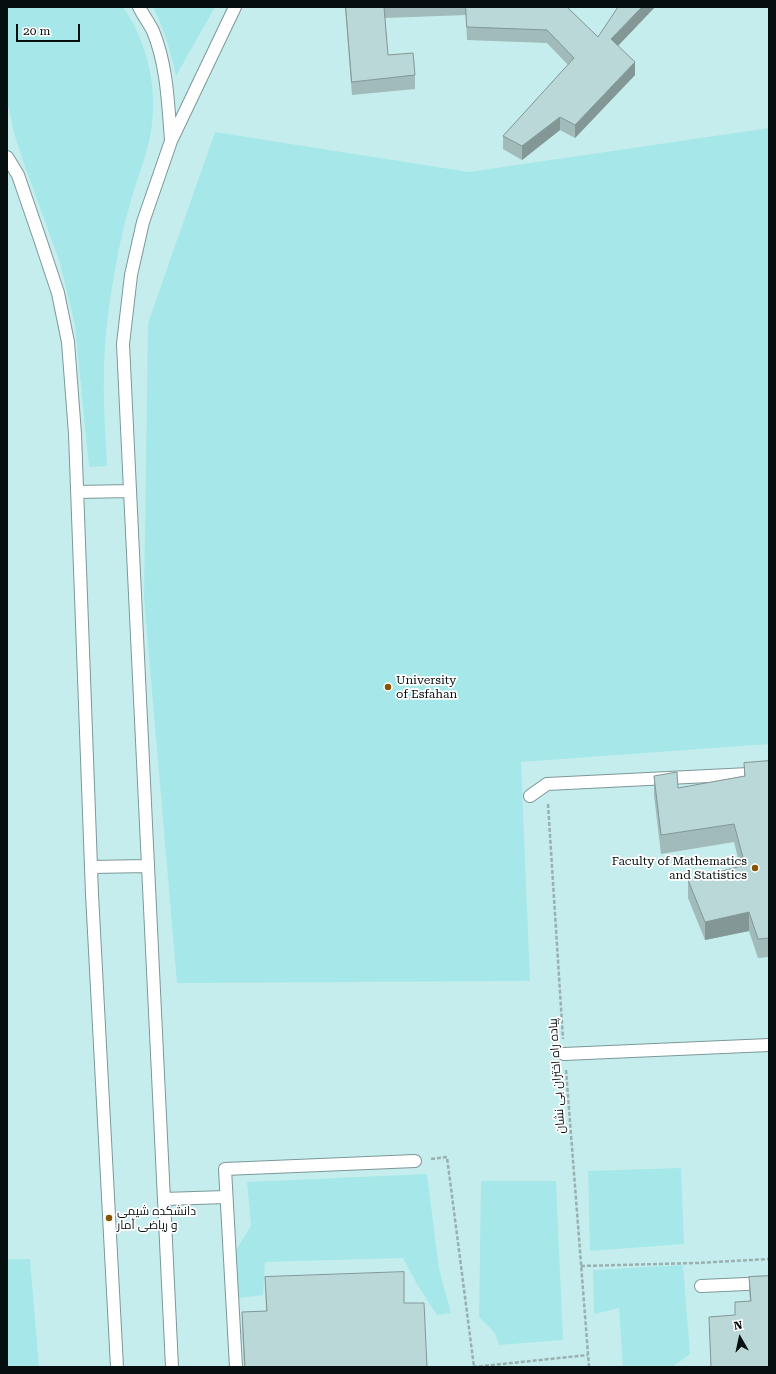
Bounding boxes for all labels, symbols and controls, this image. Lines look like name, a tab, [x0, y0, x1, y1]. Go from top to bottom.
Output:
scale bar	[18, 16, 82, 42]
text: 20 m	[23, 24, 50, 38]
place label: University of Esfahan	[396, 673, 457, 701]
marker: University of Esfahan	[383, 682, 393, 692]
place label: Faculty of Mathematics and Statistics	[612, 854, 747, 882]
marker: Faculty of Mathematics and Statistics	[750, 863, 760, 873]
street label: پیاده راه اختران بی نشان	[546, 1018, 568, 1134]
place label: دانشکده شیمی و ریاضی آمار	[117, 1204, 196, 1232]
marker: دانشکده شیمی و ریاضی آمار	[104, 1213, 114, 1223]
north arrow	[720, 1318, 760, 1358]
text: N	[733, 1319, 743, 1333]

